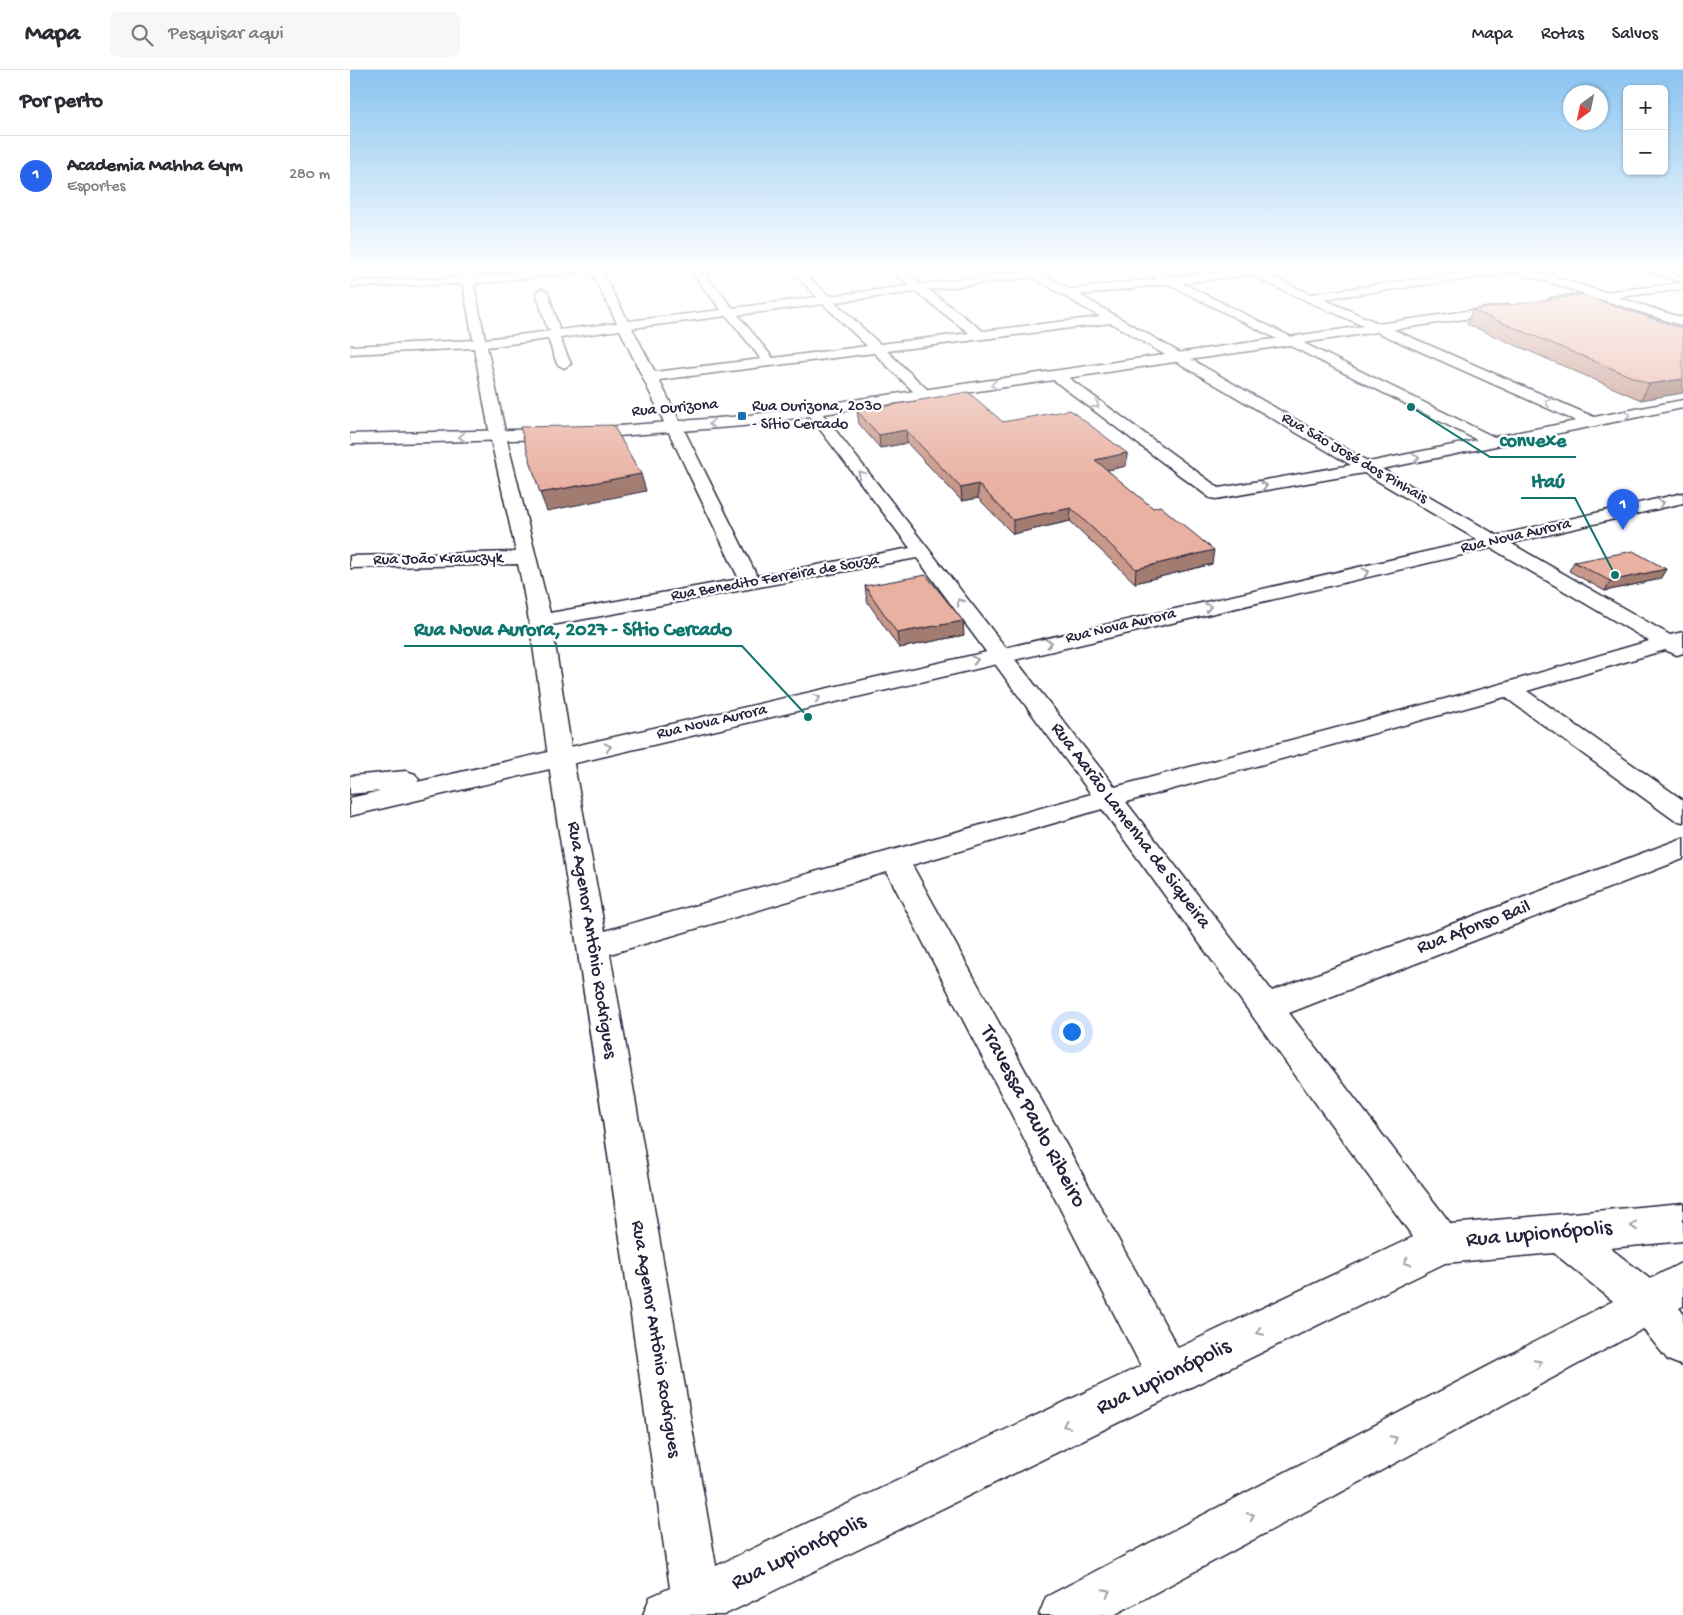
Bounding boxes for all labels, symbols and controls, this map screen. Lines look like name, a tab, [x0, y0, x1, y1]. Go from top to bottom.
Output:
search box	[110, 12, 460, 57]
text: Mapa	[25, 20, 80, 49]
icon: search	[128, 21, 156, 49]
text: Pesquisar aqui	[168, 23, 284, 46]
text: Mapa	[1472, 24, 1513, 45]
text: Rotas	[1541, 24, 1584, 45]
text: Salvos	[1612, 24, 1658, 45]
north arrow	[1563, 85, 1608, 130]
map controls	[1623, 85, 1668, 175]
button: +	[1623, 85, 1668, 130]
text: Por perto	[20, 90, 103, 115]
button: −	[1623, 130, 1668, 175]
text: Academia Mahha Gym	[67, 155, 243, 178]
text: 1	[33, 166, 39, 185]
text: 280 m	[289, 166, 330, 185]
text: Esportes	[67, 178, 125, 197]
one-way arrow	[990, 379, 998, 389]
street label: Rua Ourizona	[631, 396, 720, 422]
place label: Rua Ourizona, 2030 - Sítio Cercado	[752, 398, 882, 435]
one-way arrow	[1544, 398, 1553, 409]
one-way arrow	[1090, 399, 1099, 407]
street label: Rua São José dos Pinhais	[1277, 409, 1431, 509]
marker: Rua Ourizona, 2030 - Sítio Cercado	[736, 410, 748, 422]
one-way arrow	[1622, 410, 1631, 421]
one-way arrow	[707, 418, 715, 429]
callout: convexe	[1490, 422, 1576, 457]
text: convexe	[1500, 431, 1567, 454]
one-way arrow	[458, 432, 466, 442]
one-way arrow	[1412, 453, 1421, 463]
callout: Itaú	[1521, 463, 1575, 498]
one-way arrow	[858, 471, 866, 480]
text: Itaú	[1531, 472, 1565, 495]
one-way arrow	[1260, 481, 1269, 491]
pin: 1	[1607, 489, 1639, 530]
one-way arrow	[1656, 498, 1665, 509]
street label: Rua Nova Aurora	[1459, 515, 1574, 559]
street label: Rua João Krawczyk	[373, 549, 505, 571]
street label: Rua Benedito Ferreira de Souza	[670, 551, 882, 607]
one-way arrow	[1362, 567, 1370, 578]
one-way arrow	[958, 599, 966, 608]
one-way arrow	[1203, 602, 1212, 613]
street label: Rua Nova Aurora	[1064, 605, 1179, 649]
callout: Rua Nova Aurora, 2027 - Sítio Cercado	[404, 611, 742, 646]
text: Rua Nova Aurora, 2027 - Sítio Cercado	[413, 620, 733, 643]
one-way arrow	[1045, 638, 1053, 649]
one-way arrow	[971, 655, 980, 666]
one-way arrow	[812, 693, 821, 704]
street label: Rua Nova Aurora	[655, 701, 770, 745]
street label: Rua Aarão Lamenha de Siqueira	[1045, 718, 1216, 935]
one-way arrow	[603, 742, 612, 753]
street label: Rua Agenor Antônio Rodrigues	[561, 820, 621, 1061]
street label: Rua Afonso Bail	[1414, 896, 1534, 960]
your location	[1059, 1019, 1085, 1045]
street label: Travessa Paulo Ribeiro	[972, 1020, 1091, 1213]
street label: Rua Lupionópolis	[1465, 1216, 1614, 1254]
street label: Rua Agenor Antônio Rodrigues	[625, 1219, 685, 1460]
one-way arrow	[1630, 1221, 1638, 1232]
one-way arrow	[1403, 1255, 1412, 1266]
one-way arrow	[1256, 1326, 1265, 1336]
street label: Rua Lupionópolis	[1092, 1334, 1236, 1422]
one-way arrow	[1532, 1359, 1541, 1369]
one-way arrow	[1062, 1419, 1071, 1429]
one-way arrow	[1389, 1436, 1398, 1446]
street label: Rua Lupionópolis	[727, 1509, 871, 1597]
one-way arrow	[1245, 1512, 1254, 1522]
one-way arrow	[1102, 1588, 1111, 1598]

